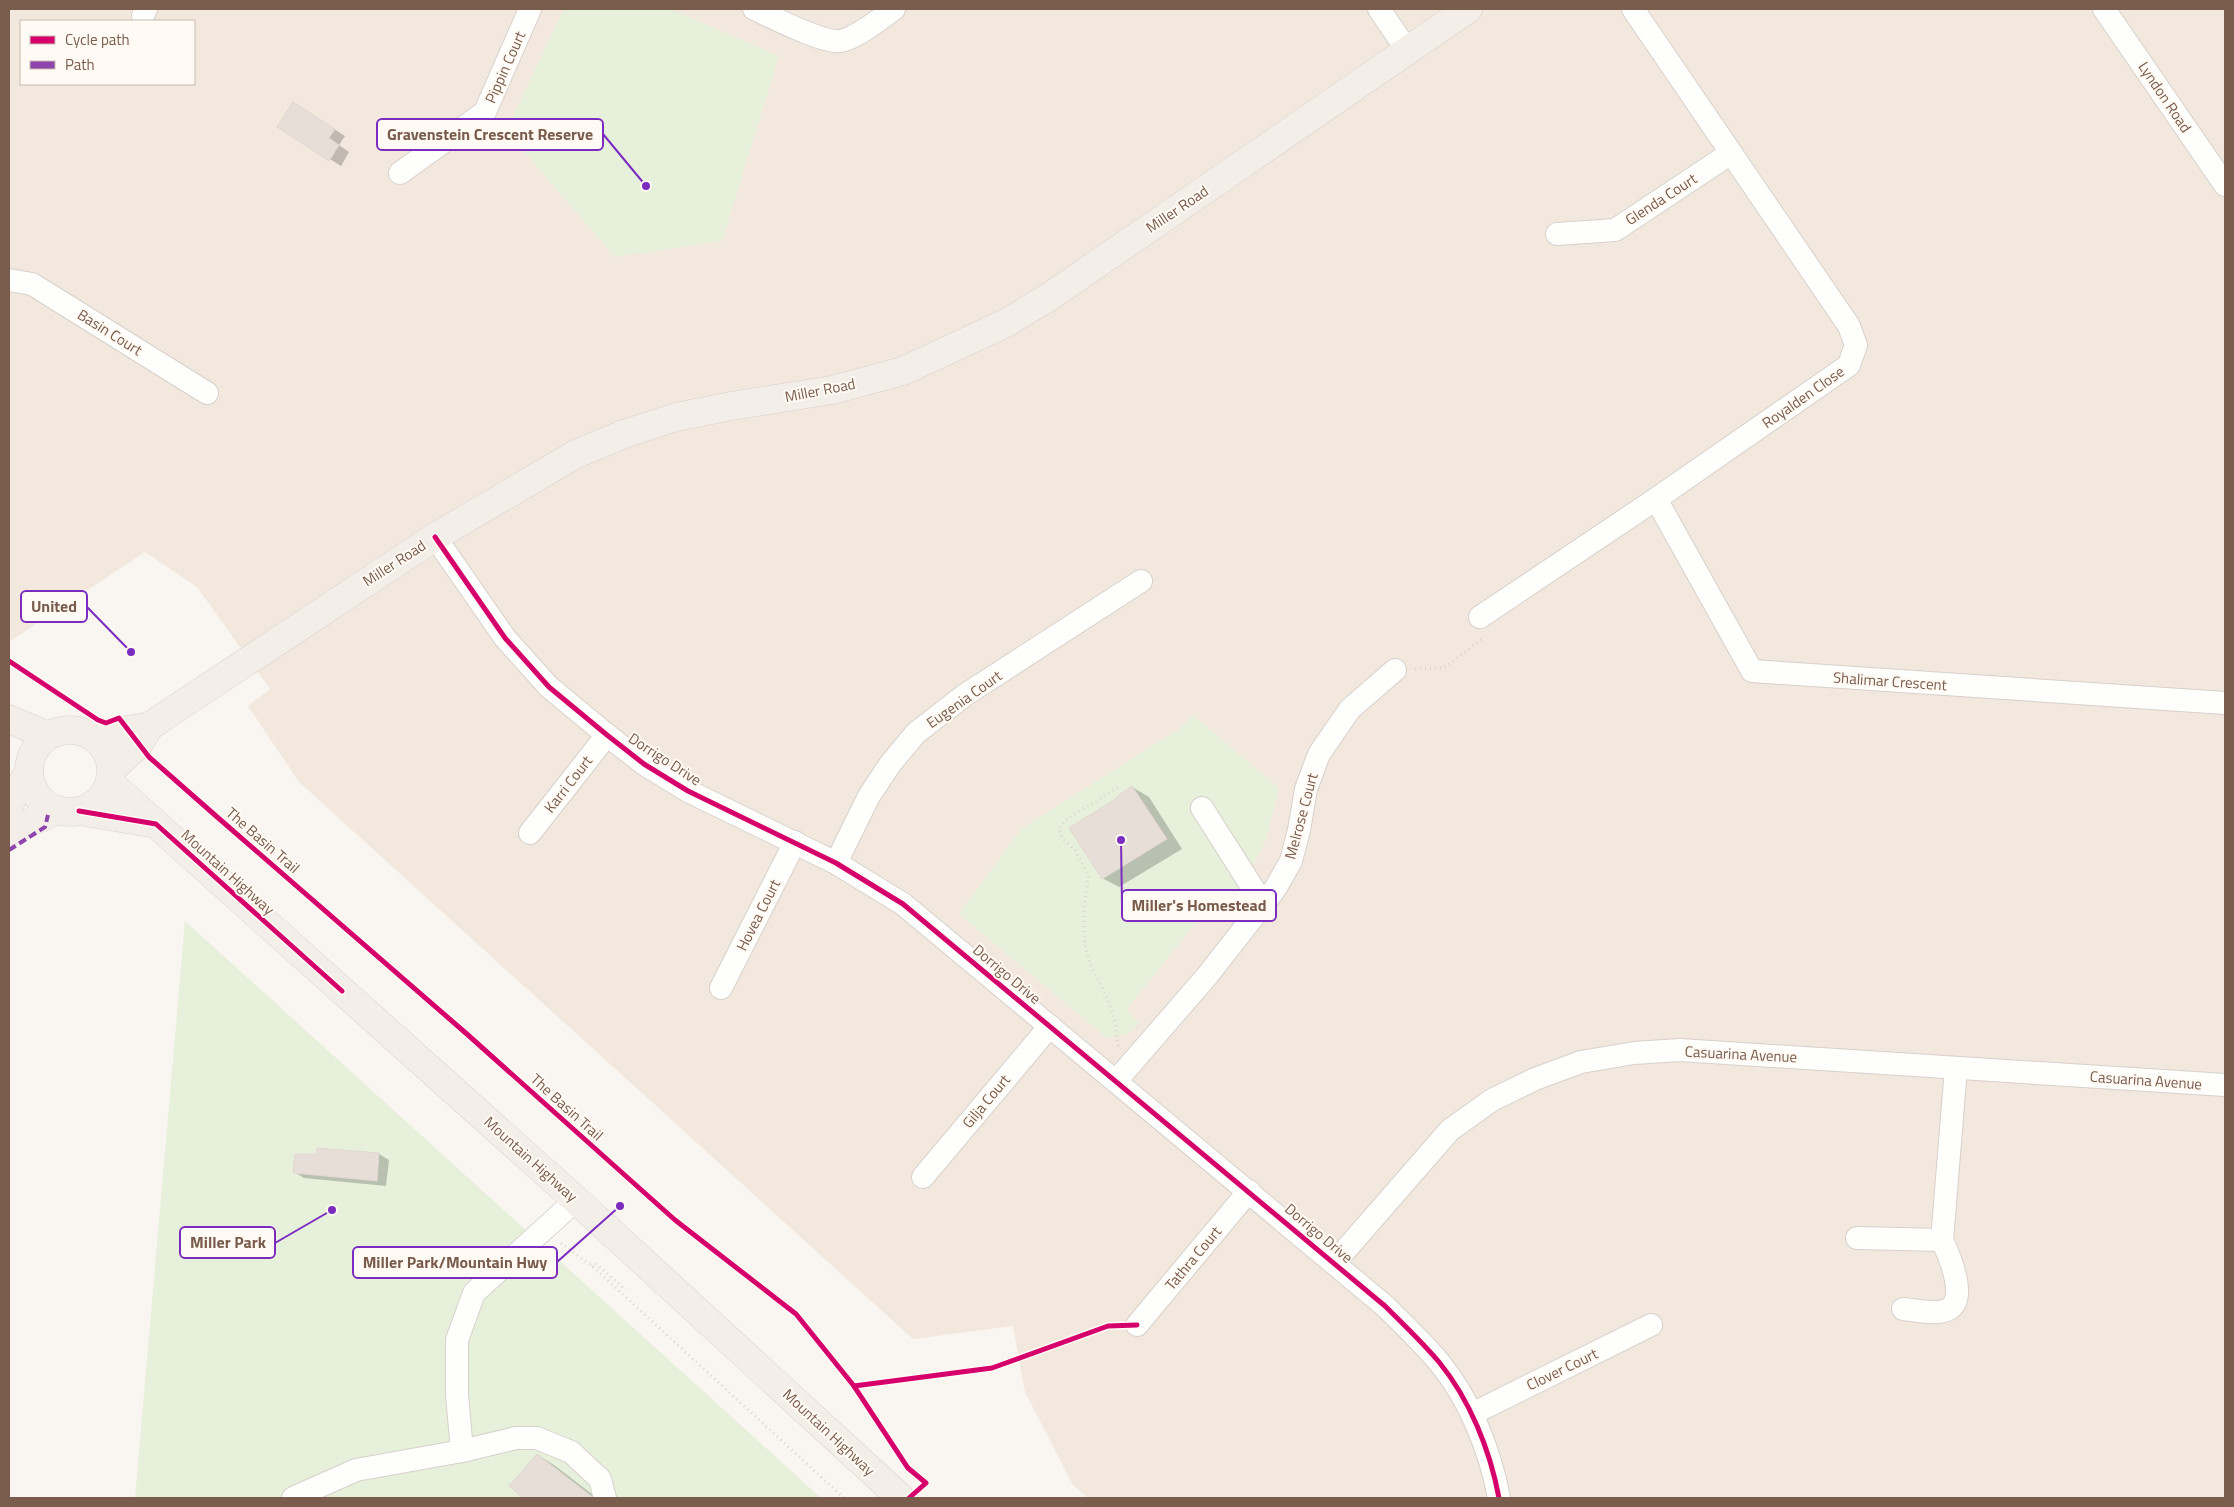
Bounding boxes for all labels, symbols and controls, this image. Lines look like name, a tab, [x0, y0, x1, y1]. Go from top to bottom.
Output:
legend	[20, 20, 195, 85]
street label: Pippin Court	[479, 26, 531, 107]
text: Cycle path	[65, 28, 130, 51]
text: Path	[65, 53, 95, 76]
street label: Lyndon Road	[2133, 57, 2197, 137]
callout: Gravenstein Crescent Reserve	[377, 119, 603, 150]
text: Gravenstein Crescent Reserve	[387, 122, 593, 146]
street label: Glenda Court	[1621, 167, 1702, 231]
street label: Miller Road	[1141, 180, 1213, 238]
street label: Basin Court	[73, 303, 148, 361]
street label: Royalden Close	[1757, 360, 1849, 434]
street label: Miller Road	[783, 372, 857, 408]
street label: Miller Road	[358, 534, 430, 592]
callout: United	[21, 591, 87, 622]
text: United	[31, 594, 77, 618]
street label: Eugenia Court	[921, 664, 1007, 734]
street label: Shalimar Crescent	[1832, 666, 1948, 696]
street label: Dorrigo Drive	[624, 727, 706, 791]
street label: Karri Court	[538, 750, 598, 818]
street label: Melrose Court	[1278, 769, 1324, 862]
street label: The Basin Trail	[221, 801, 305, 879]
street label: Mountain Highway	[176, 824, 280, 920]
street label: Hovea Court	[730, 875, 786, 955]
callout: Miller's Homestead	[1122, 890, 1276, 921]
text: Miller's Homestead	[1132, 893, 1266, 917]
street label: Dorrigo Drive	[968, 939, 1046, 1009]
street label: Casuarina Avenue	[1684, 1040, 1798, 1068]
street label: Casuarina Avenue	[2089, 1065, 2203, 1095]
street label: The Basin Trail	[525, 1068, 609, 1146]
street label: Gilja Court	[956, 1068, 1016, 1133]
street label: Mountain Highway	[479, 1111, 583, 1207]
street label: Dorrigo Drive	[1280, 1198, 1358, 1268]
street label: Tathra Court	[1159, 1220, 1227, 1295]
callout: Miller Park	[180, 1227, 275, 1258]
text: Miller Park	[190, 1230, 267, 1254]
callout: Miller Park/Mountain Hwy	[353, 1247, 557, 1278]
text: Miller Park/Mountain Hwy	[363, 1250, 547, 1274]
street label: Clover Court	[1522, 1341, 1602, 1396]
street label: Mountain Highway	[778, 1383, 880, 1481]

